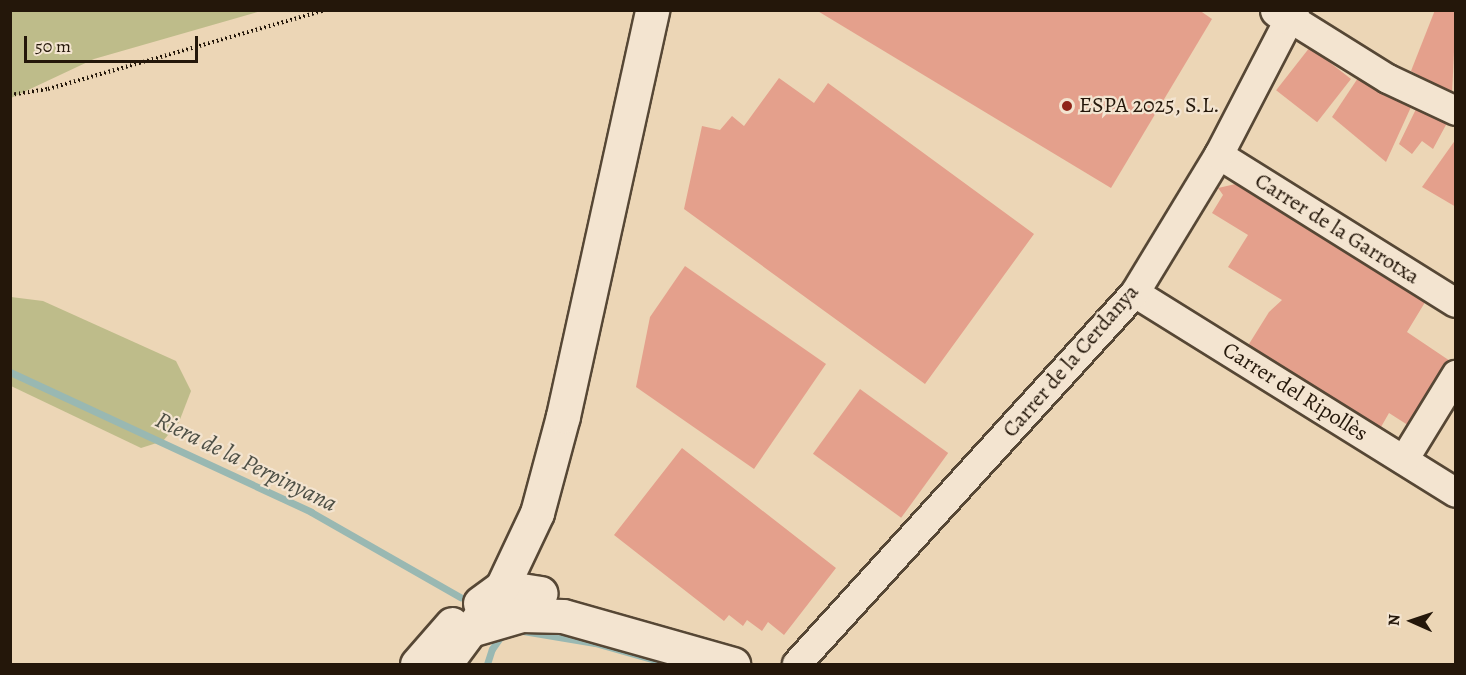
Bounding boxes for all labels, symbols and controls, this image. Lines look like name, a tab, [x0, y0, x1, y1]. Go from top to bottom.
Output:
scale bar	[27, 24, 201, 62]
text: 50 m	[35, 34, 71, 58]
place label: ESPA 2025, S.L.	[1079, 93, 1220, 119]
marker: ESPA 2025, S.L.	[1060, 99, 1074, 113]
street label: Carrer de la Garrotxa	[1250, 168, 1424, 290]
street label: Carrer de la Cerdanya	[997, 279, 1145, 443]
street label: Carrer del Ripollès	[1218, 337, 1372, 447]
water label: Riera de la Perpinyana	[151, 406, 341, 518]
north arrow	[1382, 591, 1442, 651]
text: N	[1383, 614, 1405, 626]

